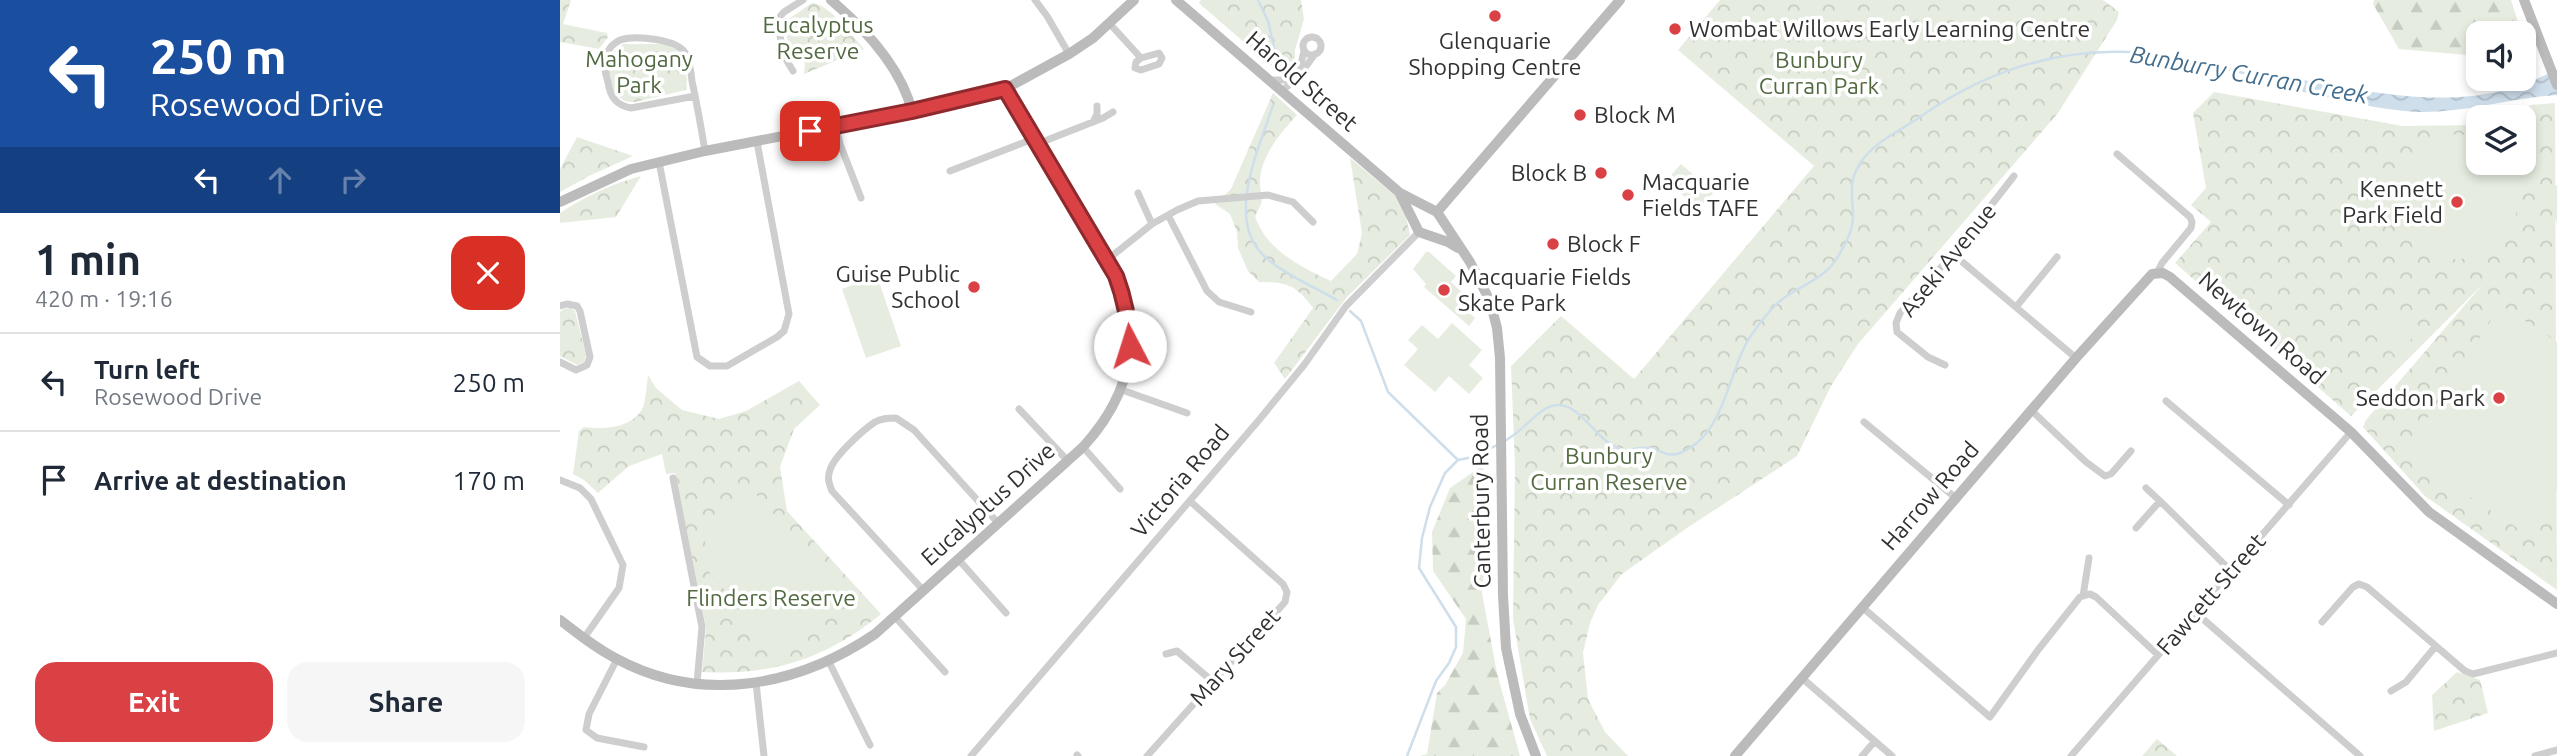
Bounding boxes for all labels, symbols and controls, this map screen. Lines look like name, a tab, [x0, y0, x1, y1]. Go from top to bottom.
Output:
marker: Glenquarie Shopping Centre	[1487, 8, 1503, 24]
park label: Eucalyptus Reserve	[762, 12, 874, 63]
place label: Wombat Willows Early Learning Centre	[1689, 16, 2090, 41]
marker: Wombat Willows Early Learning Centre	[1667, 21, 1683, 37]
map controls	[2466, 21, 2536, 175]
button: sound	[2466, 21, 2536, 91]
street label: Harold Street	[1242, 26, 1363, 136]
icon: left	[35, 28, 126, 119]
text: 250 m	[150, 28, 287, 83]
place label: Glenquarie Shopping Centre	[1408, 28, 1582, 79]
water label: Bunburry Curran Creek	[2128, 40, 2371, 109]
park label: Mahogany Park	[585, 46, 693, 97]
park label: Bunbury Curran Park	[1759, 47, 1880, 98]
text: Rosewood Drive	[150, 86, 384, 122]
pin	[780, 101, 840, 161]
place label: Block M	[1594, 102, 1676, 127]
button: layers	[2466, 105, 2536, 175]
marker: Block M	[1572, 107, 1588, 123]
icon: arrive	[791, 112, 829, 150]
place label: Block B	[1511, 160, 1587, 185]
icon: left	[188, 161, 226, 199]
icon: ahead	[261, 161, 299, 199]
icon: right	[334, 161, 372, 199]
marker: Block B	[1593, 165, 1609, 181]
place label: Macquarie Fields TAFE	[1642, 169, 1759, 220]
place label: Kennett Park Field	[2342, 176, 2443, 227]
marker: Macquarie Fields TAFE	[1620, 187, 1636, 203]
marker: Kennett Park Field	[2449, 194, 2465, 210]
street label: Aseki Avenue	[1895, 198, 2001, 321]
place label: Block F	[1567, 231, 1641, 256]
text: 1 min	[35, 236, 141, 283]
button: close	[451, 236, 525, 310]
marker: Block F	[1545, 236, 1561, 252]
place label: Guise Public School	[835, 261, 960, 312]
place label: Macquarie Fields Skate Park	[1458, 264, 1631, 315]
street label: Newtown Road	[2194, 266, 2330, 389]
marker: Guise Public School	[966, 279, 982, 295]
marker: Macquarie Fields Skate Park	[1436, 282, 1452, 298]
text: 420 m · 19:16	[35, 286, 173, 311]
position arrow	[1093, 309, 1167, 383]
text: Turn left	[94, 355, 200, 384]
icon: left	[35, 363, 73, 401]
text: 250 m	[453, 368, 525, 397]
text: Rosewood Drive	[94, 384, 262, 409]
place label: Seddon Park	[2356, 385, 2485, 410]
marker: Seddon Park	[2491, 390, 2507, 406]
street label: Canterbury Road	[1466, 413, 1495, 589]
street label: Victoria Road	[1126, 420, 1234, 542]
street label: Eucalyptus Drive	[916, 437, 1059, 570]
street label: Harrow Road	[1876, 437, 1983, 555]
park label: Bunbury Curran Reserve	[1530, 443, 1688, 494]
icon: arrive	[35, 461, 73, 499]
text: Arrive at destination	[94, 466, 347, 495]
text: 170 m	[453, 466, 525, 495]
street label: Fawcett Street	[2151, 528, 2270, 659]
park label: Flinders Reserve	[686, 585, 856, 610]
street label: Mary Street	[1185, 603, 1285, 710]
button: Exit	[35, 662, 273, 742]
button: Share	[287, 662, 525, 742]

